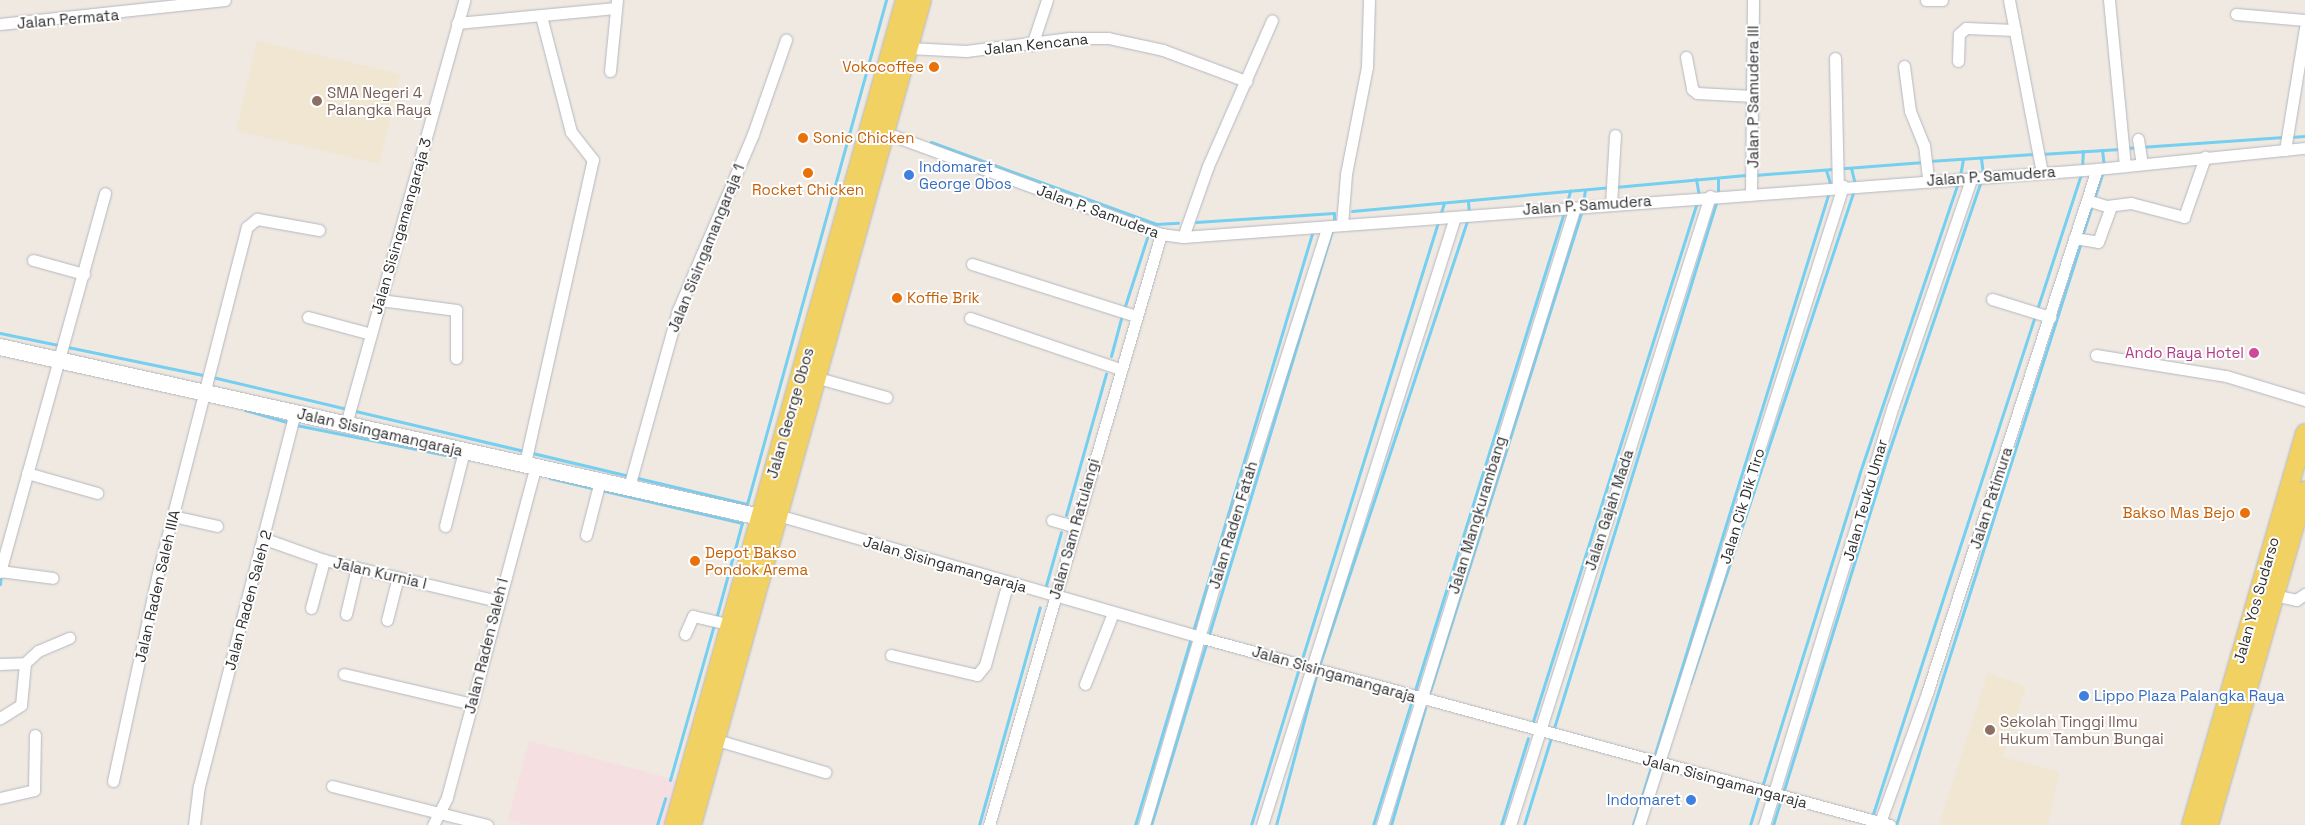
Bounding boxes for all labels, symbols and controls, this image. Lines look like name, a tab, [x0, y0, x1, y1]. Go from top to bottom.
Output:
street label: Jalan Permata	[16, 6, 120, 32]
street label: Jalan P Samudera III	[1744, 26, 1762, 168]
street label: Jalan Kencana	[983, 30, 1089, 58]
place label: Vokocoffee	[842, 58, 924, 76]
marker: Vokocoffee	[928, 61, 940, 73]
place label: SMA Negeri 4 Palangka Raya	[327, 83, 432, 118]
marker: SMA Negeri 4 Palangka Raya	[311, 95, 323, 107]
place label: Sonic Chicken	[813, 129, 914, 147]
marker: Sonic Chicken	[797, 132, 809, 144]
street label: Jalan Sisingamangaraja 3	[367, 136, 435, 316]
place label: Indomaret George Obos	[919, 157, 1012, 192]
street label: Jalan Sisingamangaraja 1	[664, 161, 748, 335]
street label: Jalan P. Samudera	[1926, 162, 2056, 190]
marker: Rocket Chicken	[802, 167, 814, 179]
marker: Indomaret George Obos	[903, 169, 915, 181]
street label: Jalan P. Samudera	[1034, 180, 1162, 242]
place label: Rocket Chicken	[752, 181, 864, 199]
street label: Jalan P. Samudera	[1522, 191, 1652, 219]
place label: Koffie Brik	[907, 289, 980, 307]
marker: Koffie Brik	[891, 292, 903, 304]
place label: Ando Raya Hotel	[2125, 344, 2244, 362]
street label: Jalan George Obos	[763, 346, 817, 480]
marker: Ando Raya Hotel	[2248, 347, 2260, 359]
street label: Jalan Sisingamangaraja	[295, 404, 465, 460]
street label: Jalan Mangkurambang	[1444, 434, 1510, 596]
street label: Jalan Teuku Umar	[1839, 437, 1891, 563]
street label: Jalan Patimura	[1966, 445, 2016, 551]
street label: Jalan Cik Dik Tiro	[1716, 446, 1768, 566]
street label: Jalan Gajah Mada	[1581, 447, 1637, 573]
street label: Jalan Sam Ratulangi	[1045, 457, 1103, 601]
street label: Jalan Raden Fatah	[1205, 459, 1261, 591]
place label: Bakso Mas Bejo	[2122, 504, 2235, 522]
marker: Bakso Mas Bejo	[2239, 507, 2251, 519]
street label: Jalan Raden Saleh IIIA	[131, 508, 183, 664]
street label: Jalan Raden Saleh 2	[221, 528, 275, 672]
street label: Jalan Sisingamangaraja	[861, 532, 1029, 596]
street label: Jalan Yos Sudarso	[2229, 535, 2283, 665]
place label: Depot Bakso Pondok Arema	[705, 543, 808, 578]
street label: Jalan Kurnia I	[332, 554, 428, 592]
marker: Depot Bakso Pondok Arema	[689, 555, 701, 567]
street label: Jalan Raden Saleh I	[460, 576, 512, 716]
street label: Jalan Sisingamangaraja	[1250, 642, 1418, 706]
place label: Lippo Plaza Palangka Raya	[2094, 687, 2285, 705]
marker: Lippo Plaza Palangka Raya	[2078, 690, 2090, 702]
place label: Sekolah Tinggi Ilmu Hukum Tambun Bungai	[2000, 712, 2164, 747]
marker: Sekolah Tinggi Ilmu Hukum Tambun Bungai	[1984, 724, 1996, 736]
street label: Jalan Sisingamangaraja	[1641, 750, 1809, 812]
place label: Indomaret	[1607, 791, 1681, 809]
marker: Indomaret	[1685, 794, 1697, 806]

